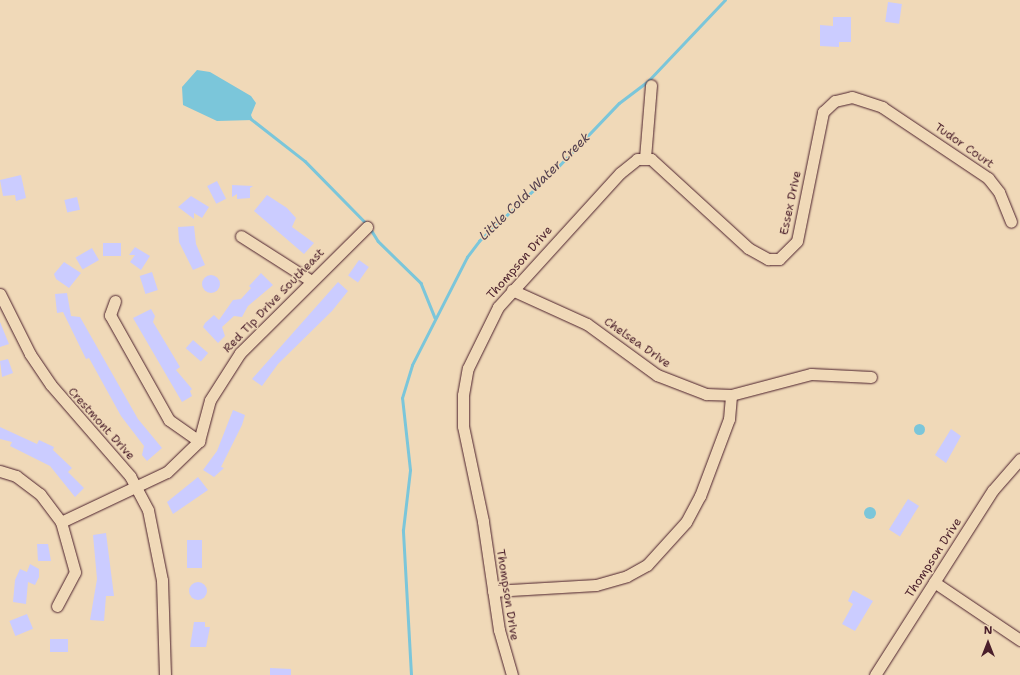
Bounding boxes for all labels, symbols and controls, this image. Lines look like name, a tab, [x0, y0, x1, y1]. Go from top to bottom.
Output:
street label: Tudor Court	[932, 120, 996, 172]
water label: Little Cold Water Creek	[476, 130, 594, 244]
street label: Essex Drive	[777, 170, 805, 236]
street label: Thompson Drive	[484, 223, 556, 303]
street label: Red Tip Drive Southeast	[220, 246, 328, 356]
street label: Chelsea Drive	[601, 315, 673, 371]
street label: Crestmont Drive	[65, 385, 137, 463]
street label: Thompson Drive	[903, 515, 965, 601]
street label: Thompson Drive	[493, 548, 521, 642]
north arrow	[968, 623, 1008, 663]
text: N	[984, 623, 992, 638]

